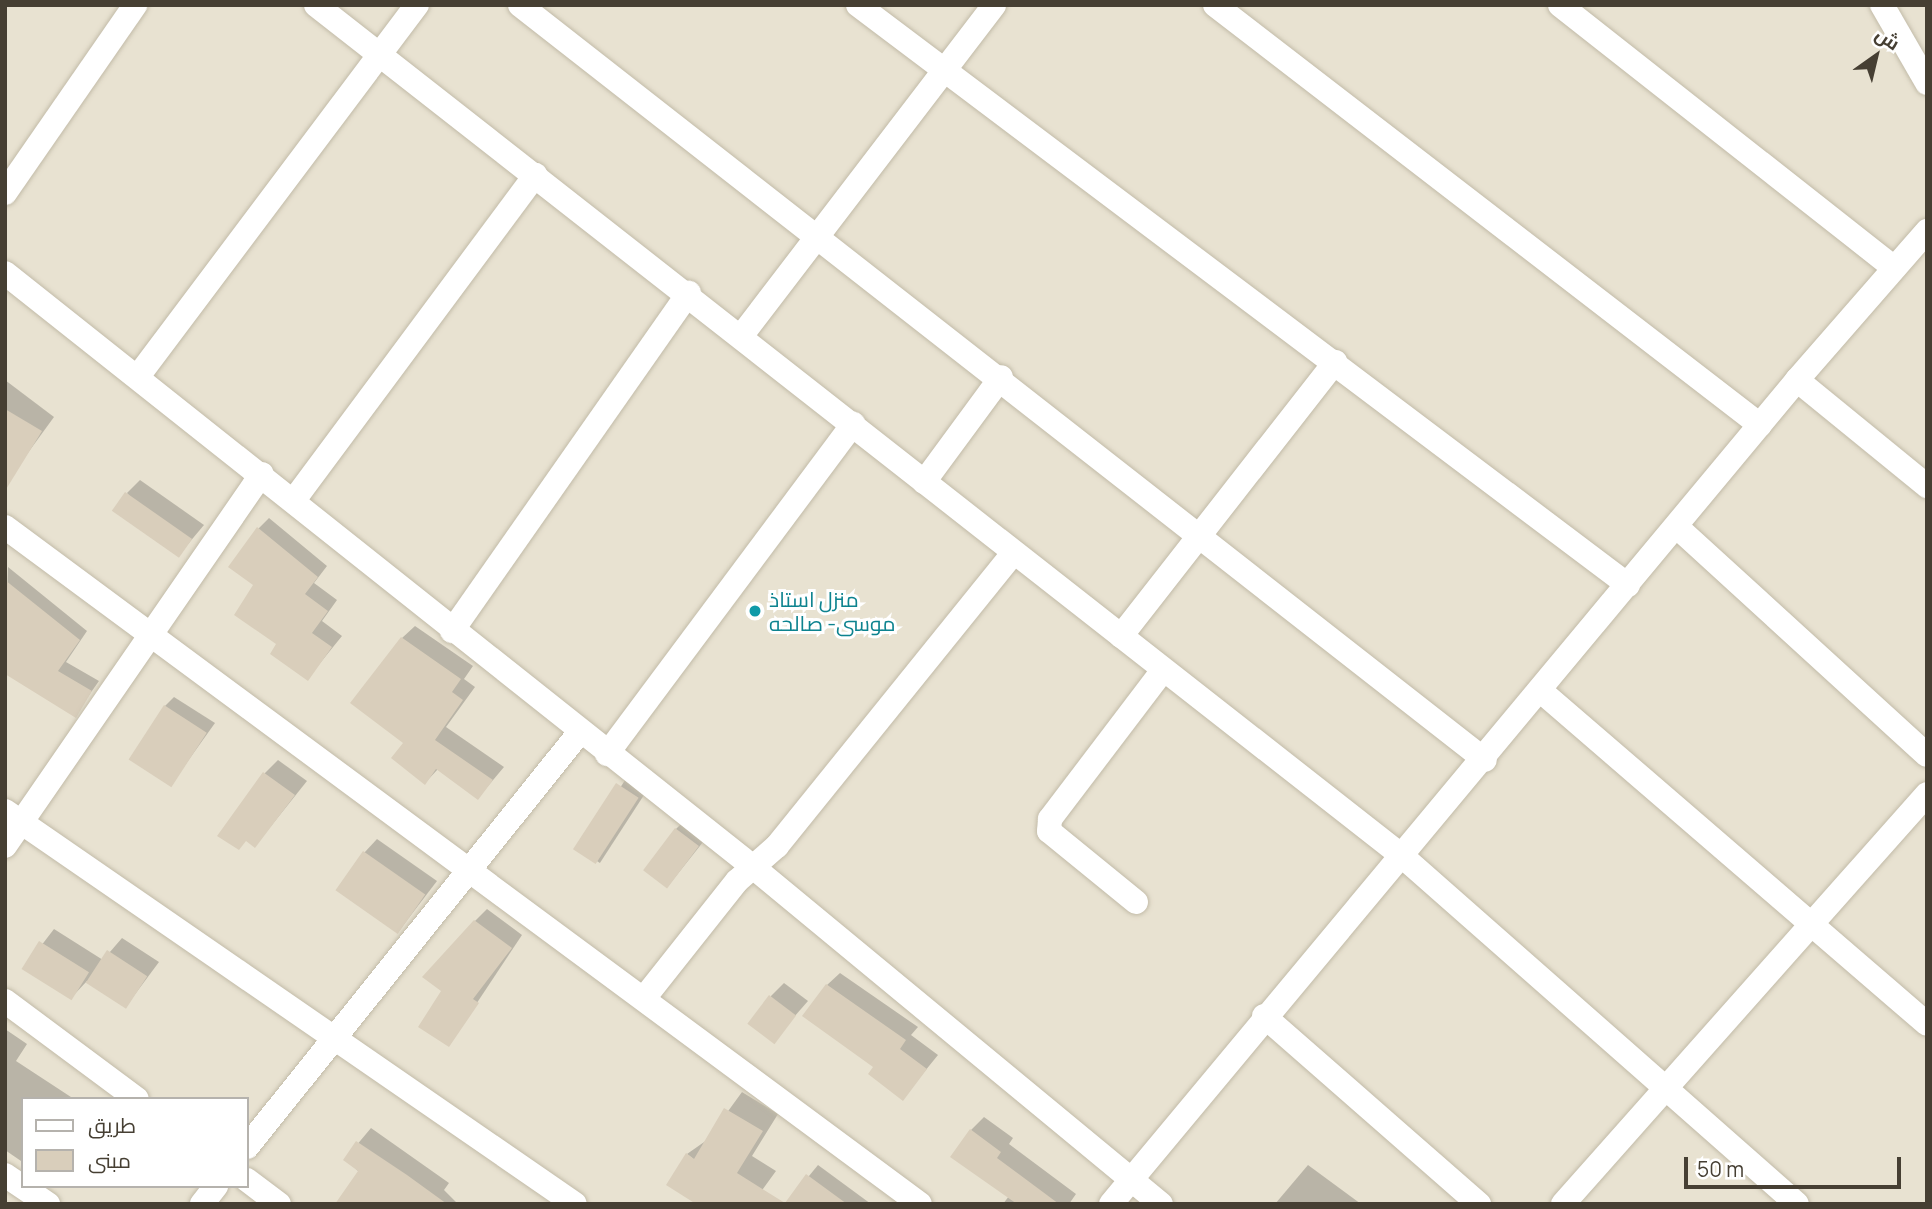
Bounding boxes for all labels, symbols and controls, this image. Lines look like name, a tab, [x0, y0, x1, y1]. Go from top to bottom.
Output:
north arrow	[1841, 21, 1911, 91]
text: ش	[1870, 21, 1905, 56]
place label: منزل استاذ موسى- صالحه	[769, 586, 896, 636]
marker: منزل استاذ موسى- صالحه	[747, 603, 763, 619]
legend	[21, 1097, 248, 1188]
text: طريق	[88, 1111, 136, 1139]
scale bar	[1687, 1142, 1904, 1186]
text: مبنى	[88, 1146, 131, 1174]
text: 50 m	[1697, 1155, 1744, 1183]

